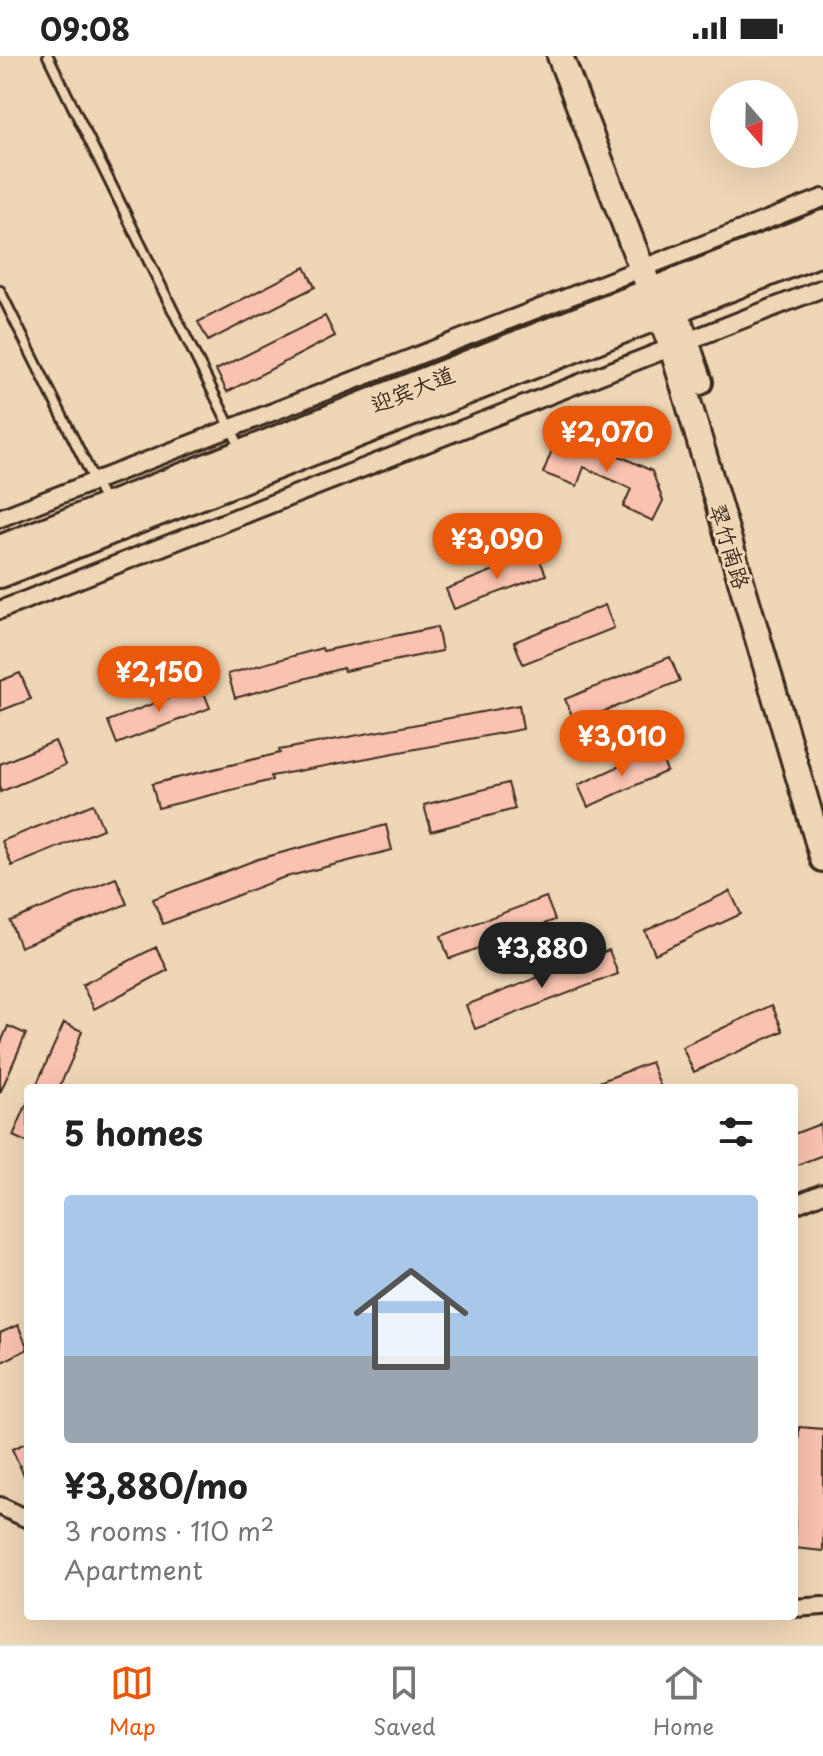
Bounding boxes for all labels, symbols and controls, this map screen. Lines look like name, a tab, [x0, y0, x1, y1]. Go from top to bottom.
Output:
text: 09:08	[40, 6, 130, 51]
north arrow	[710, 80, 798, 168]
map controls	[710, 80, 798, 168]
street label: 迎宾大道	[365, 356, 459, 420]
pin: ¥2,070	[542, 406, 672, 474]
text: ¥2,070	[561, 412, 653, 451]
street label: 翠竹南路	[702, 499, 760, 593]
pin: ¥3,090	[432, 513, 562, 581]
text: ¥3,090	[451, 519, 543, 558]
pin: ¥2,150	[94, 646, 224, 714]
text: ¥2,150	[115, 652, 203, 691]
pin: ¥3,010	[557, 710, 687, 778]
text: ¥3,010	[578, 716, 666, 755]
pin: ¥3,880	[477, 922, 607, 990]
text: ¥3,880	[496, 928, 588, 967]
text: 5 homes	[64, 1106, 203, 1158]
icon: filters	[714, 1110, 758, 1154]
icon: home	[339, 1247, 483, 1391]
text: ¥3,880/mo	[64, 1459, 248, 1511]
text: 3 rooms · 110 m²	[64, 1511, 274, 1550]
text: Apartment	[64, 1550, 203, 1589]
tab: Map	[109, 1661, 156, 1742]
tab: Saved	[373, 1661, 436, 1742]
tab: Home	[653, 1661, 714, 1742]

